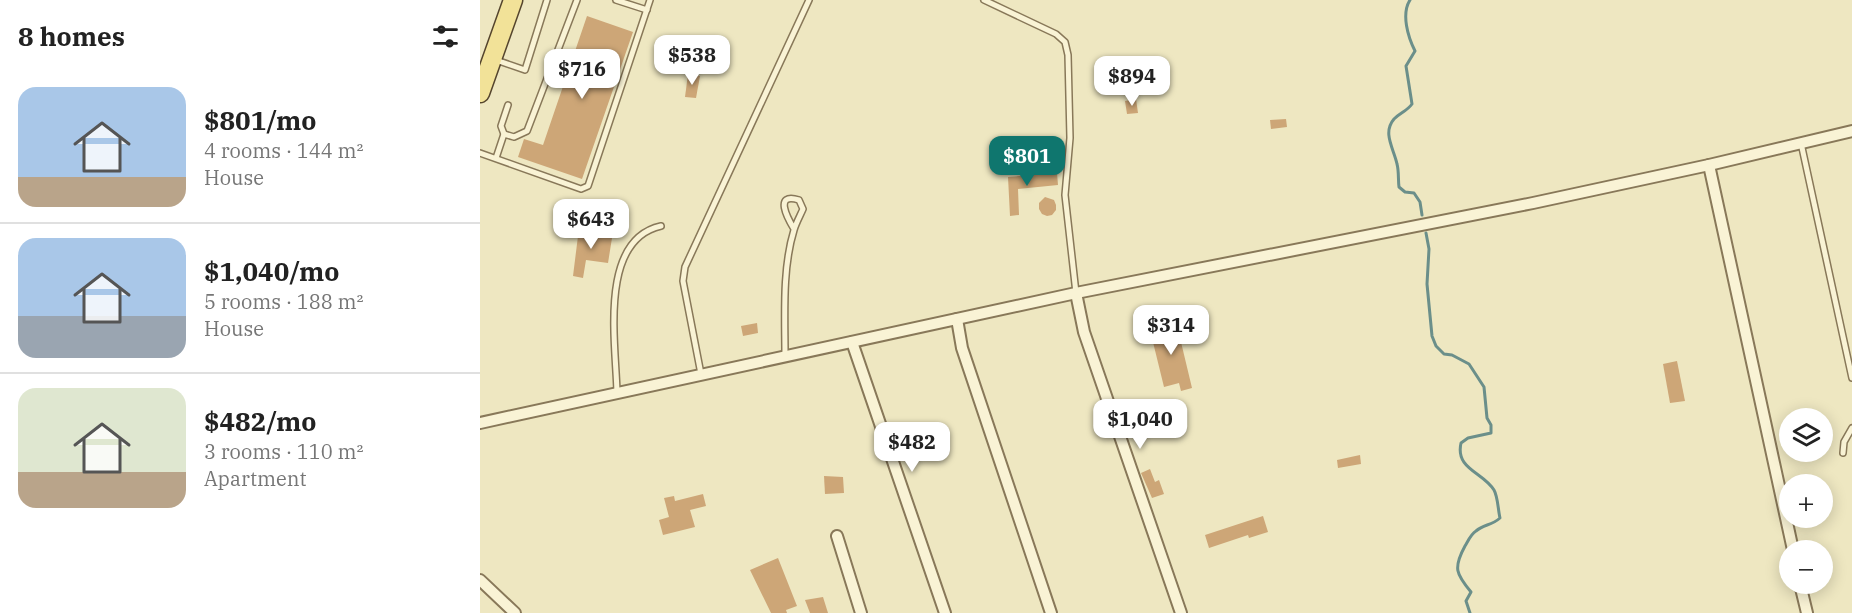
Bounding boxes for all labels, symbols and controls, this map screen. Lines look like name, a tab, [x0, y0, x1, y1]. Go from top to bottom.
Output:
text: 8 homes	[18, 19, 125, 53]
icon: filters	[429, 20, 462, 53]
pin: $538	[656, 35, 728, 86]
text: $538	[668, 41, 716, 68]
pin: $716	[546, 49, 618, 100]
text: $716	[558, 55, 606, 82]
pin: $894	[1096, 56, 1168, 107]
text: $894	[1108, 62, 1156, 89]
text: $801/mo	[204, 103, 316, 137]
icon: home	[66, 111, 138, 183]
pin: $801	[991, 136, 1063, 187]
text: 4 rooms · 144 m²	[204, 137, 363, 164]
text: $801	[1003, 142, 1051, 169]
text: House	[204, 164, 264, 191]
pin: $643	[555, 199, 627, 250]
text: $643	[567, 205, 615, 232]
text: $1,040/mo	[204, 254, 339, 288]
icon: home	[66, 262, 138, 334]
text: 5 rooms · 188 m²	[204, 288, 363, 315]
pin: $314	[1135, 305, 1207, 356]
text: $314	[1147, 311, 1195, 338]
text: House	[204, 315, 264, 342]
pin: $1,040	[1091, 399, 1189, 450]
text: $482/mo	[204, 404, 316, 438]
text: $1,040	[1107, 405, 1173, 432]
map controls	[1779, 408, 1833, 594]
button: layers	[1779, 408, 1833, 462]
icon: home	[66, 412, 138, 484]
pin: $482	[876, 422, 948, 473]
text: $482	[888, 428, 936, 455]
text: 3 rooms · 110 m²	[204, 438, 363, 465]
text: Apartment	[204, 465, 307, 492]
button: +	[1779, 474, 1833, 528]
button: −	[1779, 540, 1833, 594]

